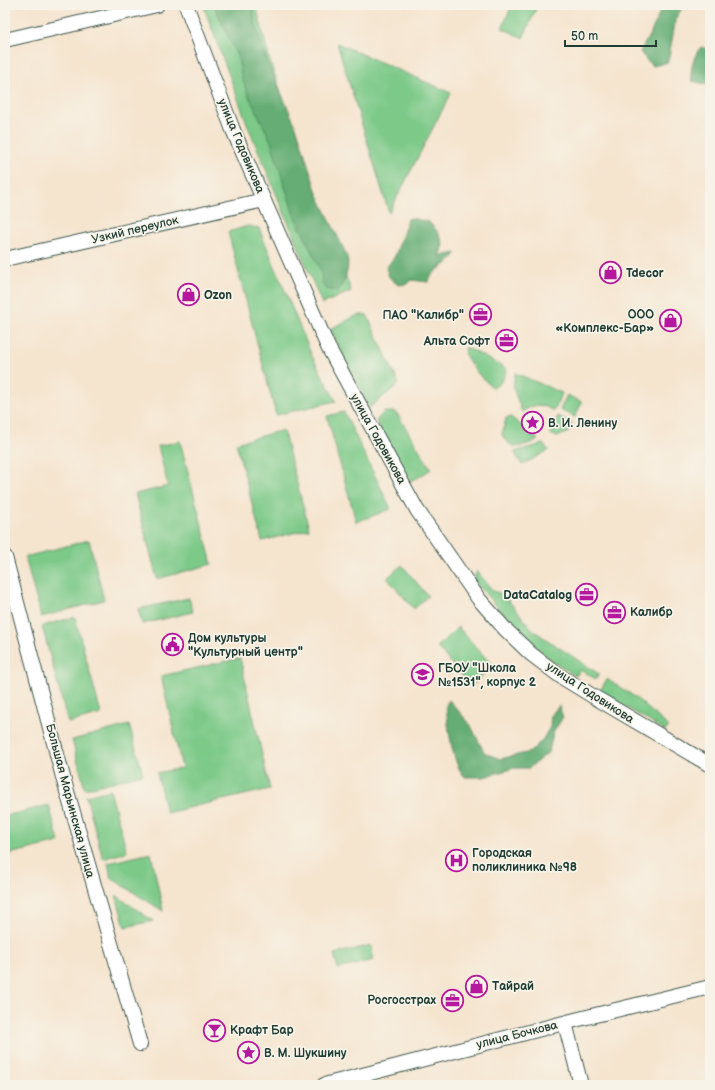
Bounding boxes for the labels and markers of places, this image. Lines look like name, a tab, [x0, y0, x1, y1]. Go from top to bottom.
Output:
shop icon: Tdecor	[597, 260, 623, 286]
place label: Tdecor	[626, 266, 664, 281]
shop icon: Ozon	[176, 282, 202, 308]
place label: Ozon	[204, 288, 232, 303]
office icon: ПАО "Калибр"	[467, 302, 493, 328]
place label: ООО «Комплекс-Бар»	[555, 307, 654, 336]
place label: ПАО "Калибр"	[382, 308, 464, 323]
shop icon: ООО «Комплекс-Бар»	[657, 308, 683, 334]
office icon: Альта Софт	[493, 328, 519, 354]
place label: Альта Софт	[423, 334, 490, 349]
place icon: В. И. Ленину	[519, 410, 545, 436]
place label: В. И. Ленину	[548, 416, 617, 431]
office icon: DataCatalog	[574, 582, 600, 608]
place label: DataCatalog	[503, 588, 572, 603]
office icon: Калибр	[601, 599, 627, 625]
place label: Калибр	[630, 605, 673, 620]
place label: Дом культуры "Культурный центр"	[188, 631, 303, 660]
public building icon: Дом культуры "Культурный центр"	[160, 632, 186, 658]
place label: ГБОУ "Школа №1531", корпус 2	[438, 661, 537, 690]
school or university icon: ГБОУ "Школа №1531", корпус 2	[410, 662, 436, 688]
place label: Городская поликлиника №98	[472, 846, 577, 875]
hospital icon: Городская поликлиника №98	[444, 847, 470, 873]
shop icon: Тайрай	[463, 973, 489, 999]
place label: Тайрай	[492, 979, 534, 994]
office icon: Росгосстрах	[439, 987, 465, 1013]
place label: Росгосстрах	[367, 993, 437, 1008]
bar icon: Крафт Бар	[202, 1017, 228, 1043]
place label: Крафт Бар	[230, 1023, 294, 1038]
place icon: В. М. Шукшину	[235, 1040, 261, 1066]
place label: В. М. Шукшину	[264, 1046, 347, 1061]

